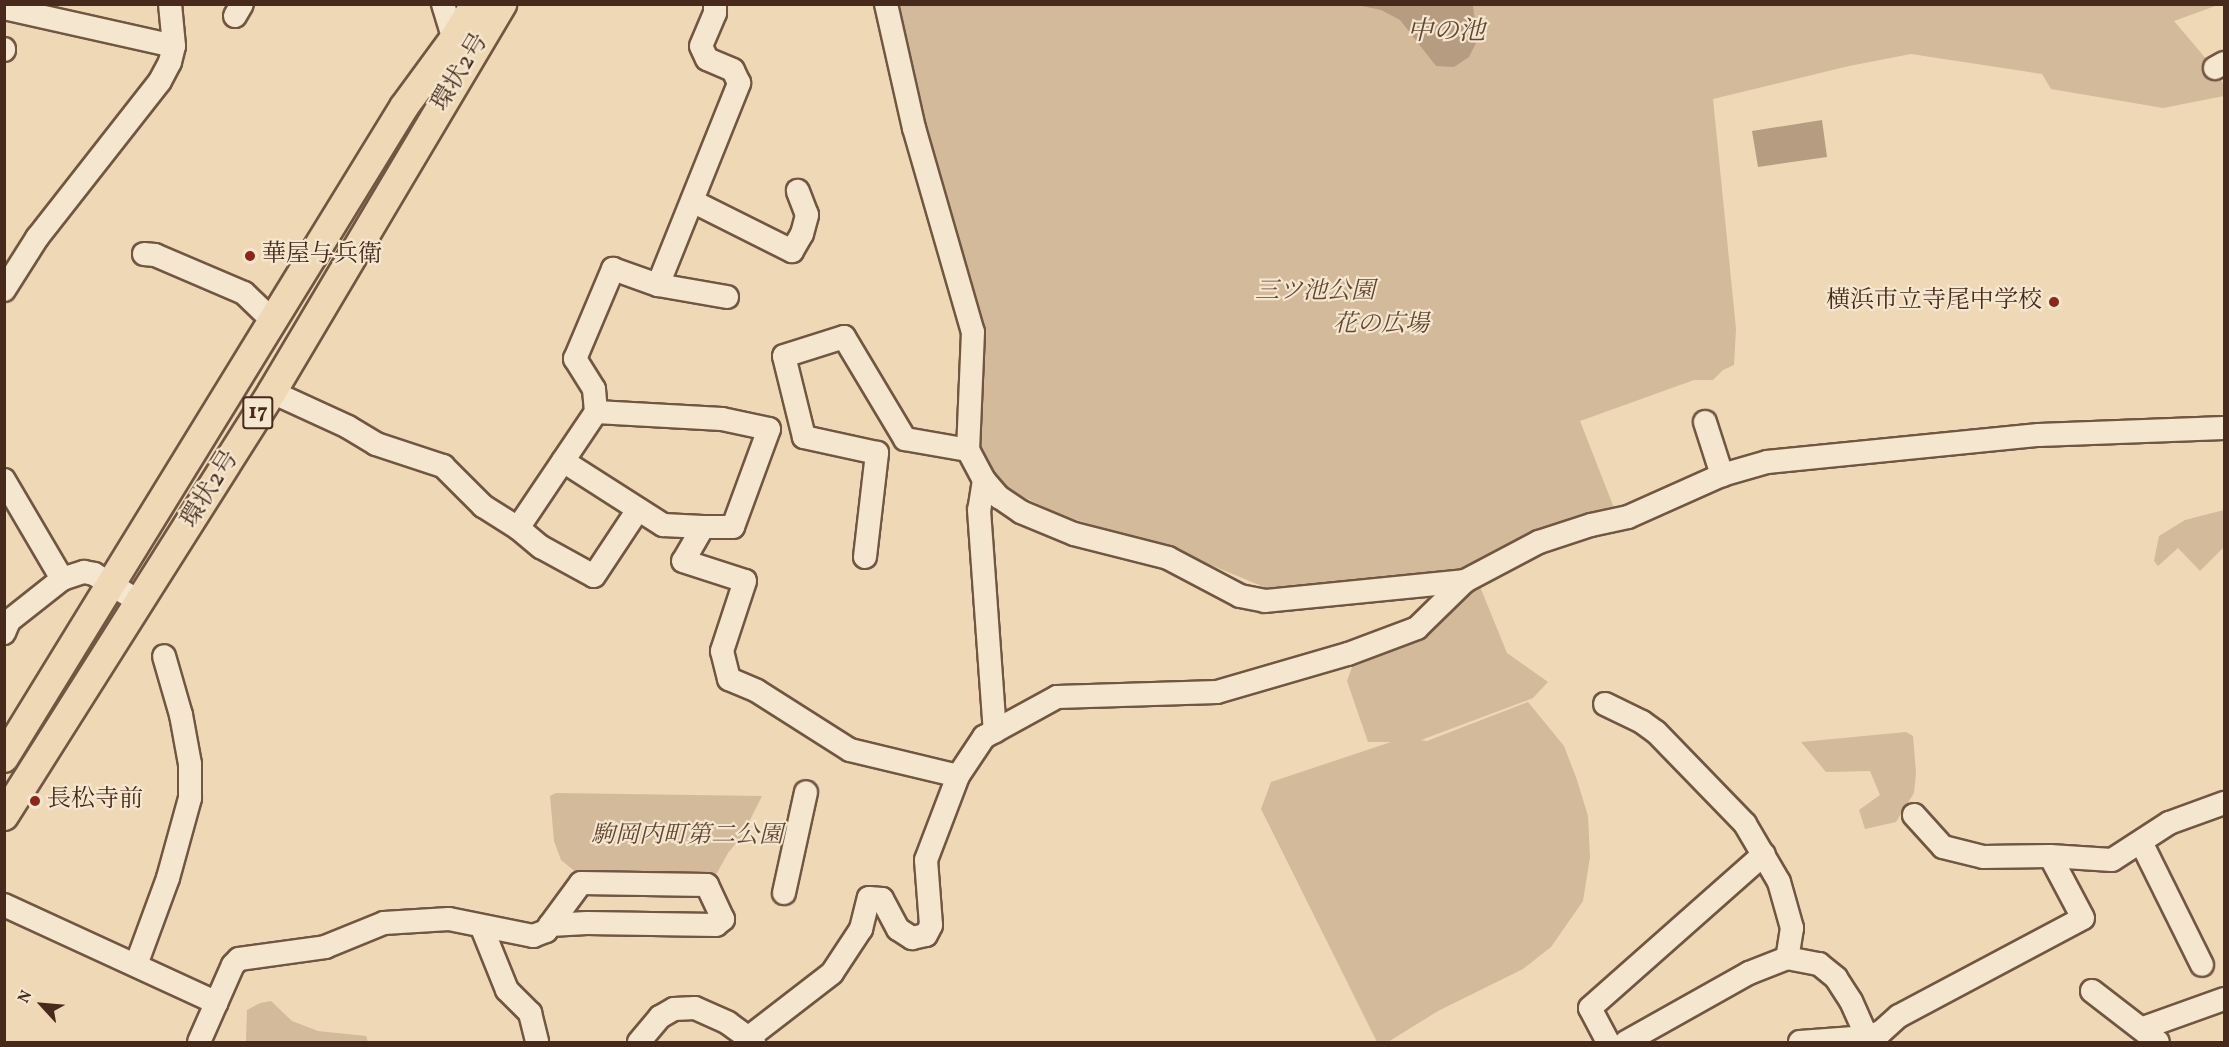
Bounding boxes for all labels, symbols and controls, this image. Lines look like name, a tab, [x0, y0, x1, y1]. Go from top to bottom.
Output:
water label: 中の池	[1407, 17, 1485, 49]
street label: 環状2号	[427, 29, 495, 117]
place label: 華屋与兵衛	[262, 242, 382, 270]
marker: 華屋与兵衛	[243, 249, 257, 263]
park label: 三ツ池公園	[1255, 279, 1375, 307]
place label: 横浜市立寺尾中学校	[1826, 288, 2042, 316]
marker: 横浜市立寺尾中学校	[2047, 295, 2061, 309]
park label: 花の広場	[1333, 312, 1429, 340]
road number: 17	[242, 394, 274, 432]
street label: 環状2号	[176, 446, 246, 534]
place label: 長松寺前	[47, 787, 143, 815]
marker: 長松寺前	[28, 794, 42, 808]
park label: 駒岡内町第二公園	[591, 823, 783, 851]
north arrow	[12, 975, 72, 1035]
text: N	[13, 987, 38, 1007]

